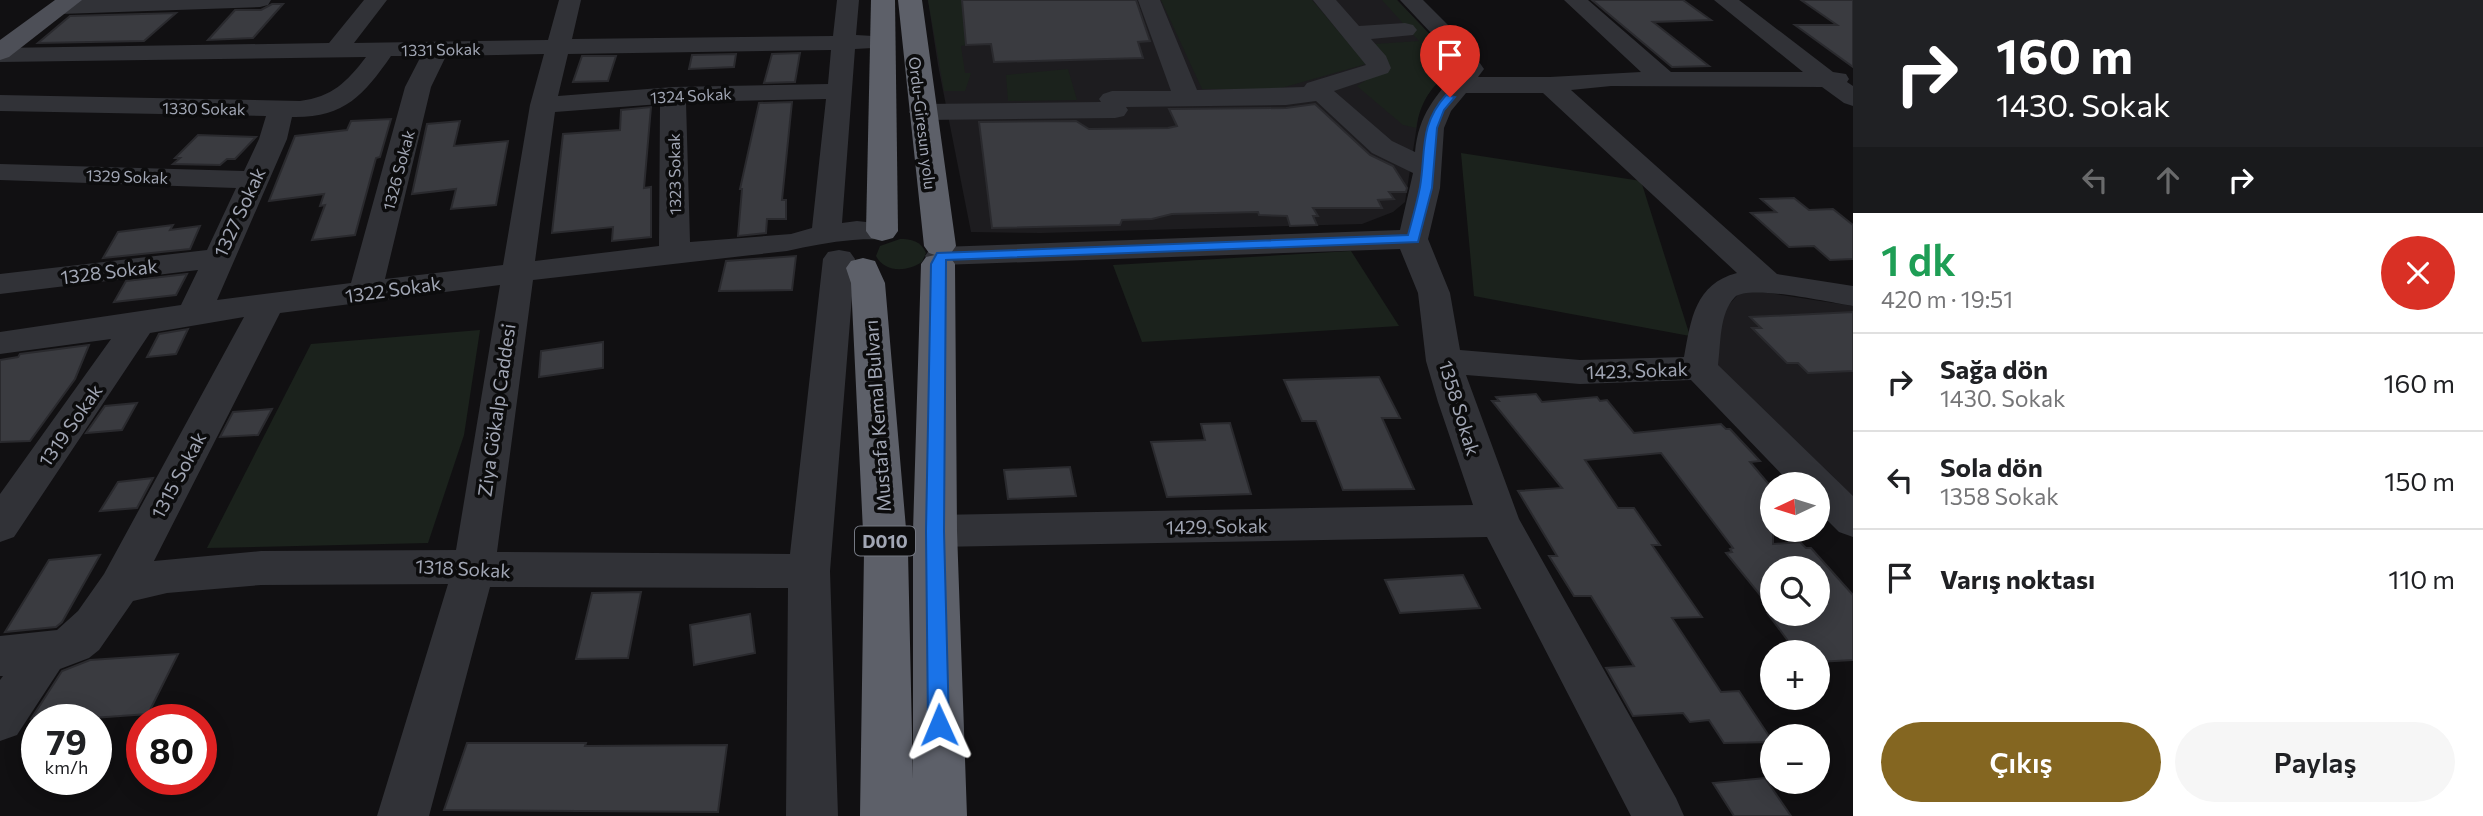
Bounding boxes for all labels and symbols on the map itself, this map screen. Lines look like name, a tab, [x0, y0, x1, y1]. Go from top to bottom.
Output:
pin	[1420, 25, 1480, 97]
street label: 1331 Sokak	[401, 39, 481, 59]
street label: Ordu-Giresun yolu	[905, 56, 941, 190]
street label: 1324 Sokak	[650, 83, 733, 107]
street label: 1330 Sokak	[162, 98, 246, 118]
street label: 1326 Sokak	[378, 128, 418, 212]
street label: 1323 Sokak	[664, 133, 684, 215]
street label: 1327 Sokak	[208, 164, 270, 260]
street label: 1329 Sokak	[86, 165, 169, 187]
street label: 1328 Sokak	[59, 254, 159, 288]
street label: 1322 Sokak	[344, 271, 442, 307]
street label: Mustafa Kemal Bulvarı	[859, 319, 895, 513]
street label: Ziya Gökalp Caddesi	[472, 322, 520, 498]
street label: 1423. Sokak	[1586, 357, 1688, 383]
street label: 1358 Sokak	[1435, 358, 1485, 458]
street label: 1319 Sokak	[33, 379, 107, 471]
street label: 1315 Sokak	[146, 428, 210, 522]
north arrow	[1760, 472, 1830, 542]
street label: 1429. Sokak	[1166, 514, 1268, 538]
road number: D010	[855, 526, 915, 556]
street label: 1318 Sokak	[415, 554, 511, 582]
position arrow	[902, 688, 976, 762]
speed limit sign: 80	[126, 704, 217, 795]

